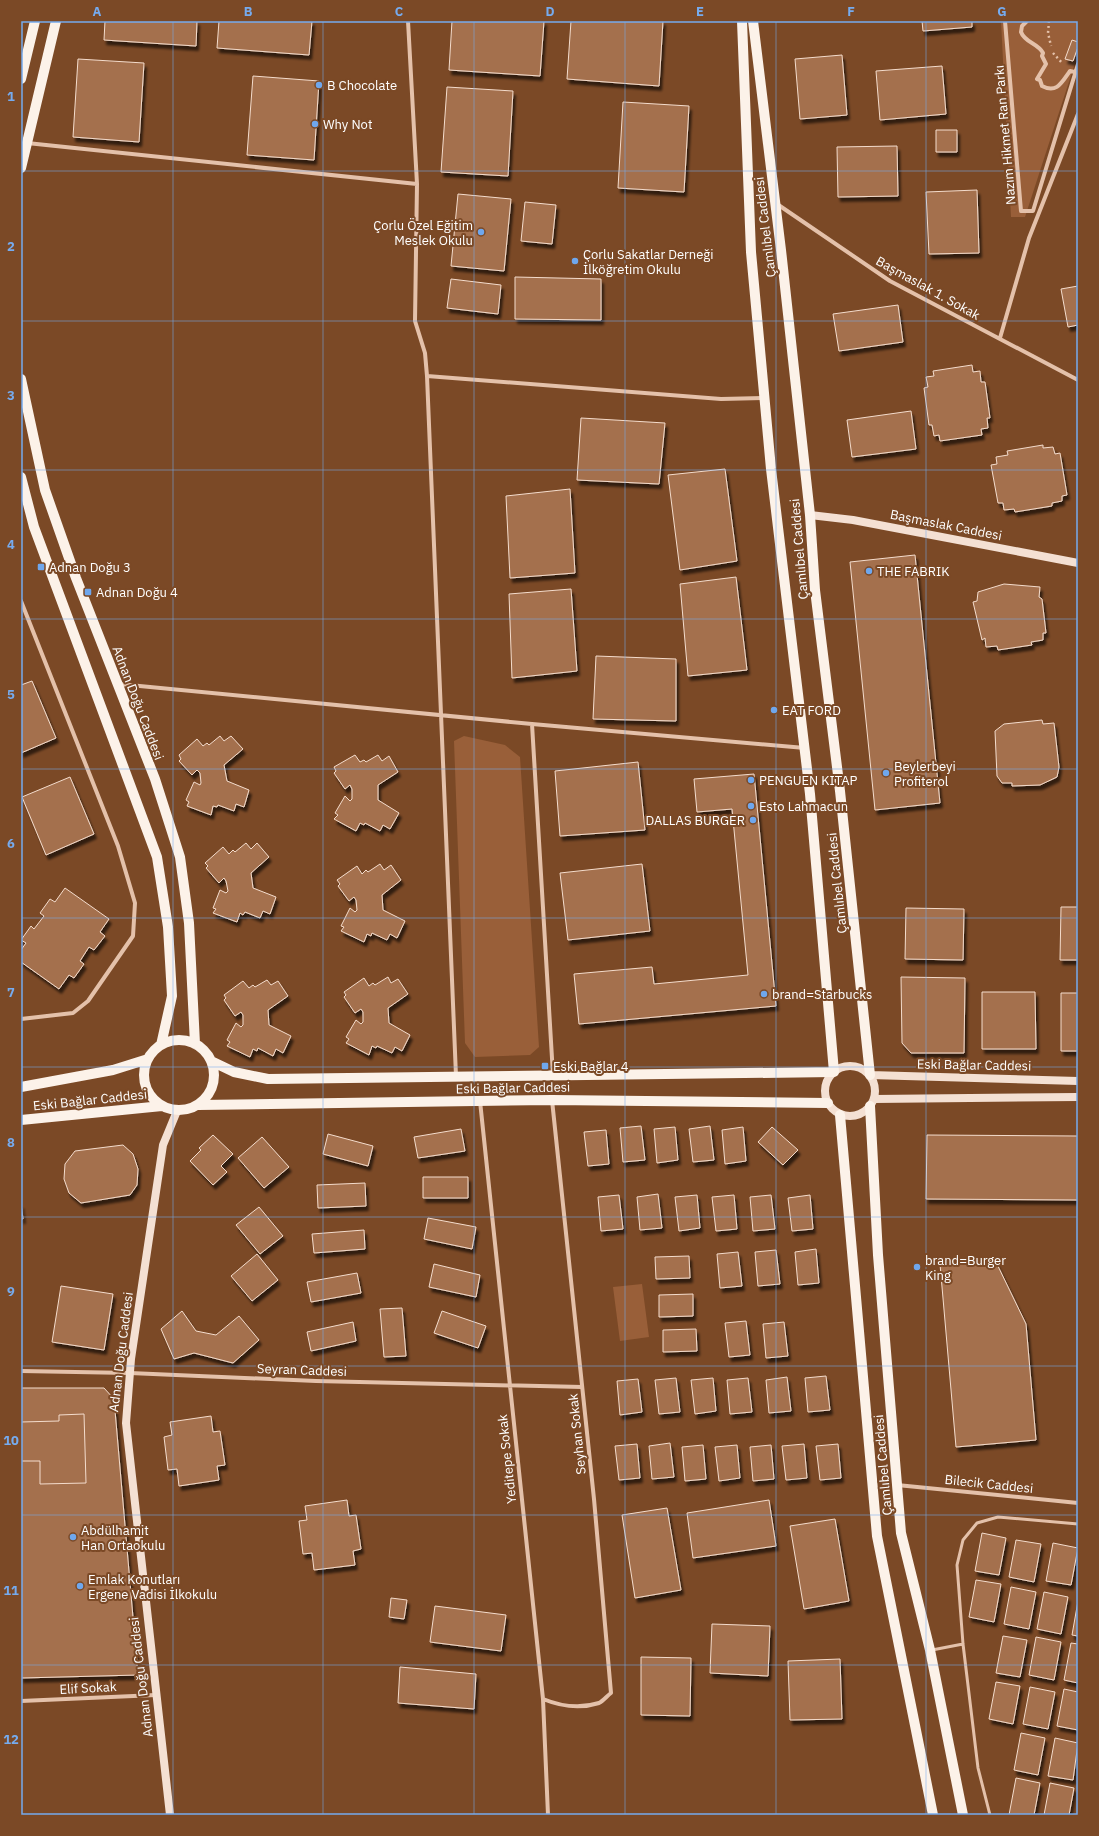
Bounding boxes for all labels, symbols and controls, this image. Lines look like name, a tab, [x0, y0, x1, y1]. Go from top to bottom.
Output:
text: A	[93, 3, 102, 20]
text: B	[244, 3, 253, 20]
text: C	[395, 3, 404, 20]
text: D	[545, 3, 555, 20]
text: E	[696, 3, 704, 20]
text: F	[847, 3, 855, 20]
text: G	[997, 3, 1007, 20]
street label: Nazım Hikmet Ran Parkı	[990, 64, 1020, 206]
place label: B Chocolate	[327, 77, 397, 94]
marker: B Chocolate	[314, 80, 324, 90]
text: 1	[7, 88, 15, 105]
place label: Why Not	[323, 116, 372, 133]
marker: Why Not	[310, 119, 320, 129]
street label: Çamlıbel Caddesi	[750, 176, 780, 278]
place label: Çorlu Özel Eğitim Meslek Okulu	[373, 217, 473, 249]
marker: Çorlu Özel Eğitim Meslek Okulu	[476, 227, 486, 237]
text: 2	[7, 238, 15, 255]
place label: Çorlu Sakatlar Derneği İlköğretim Okulu	[583, 246, 714, 278]
street label: Başmaslak 1. Sokak	[873, 252, 983, 324]
marker: Çorlu Sakatlar Derneği İlköğretim Okulu	[570, 256, 580, 266]
text: 3	[7, 387, 15, 404]
street label: Çamlıbel Caddesi	[786, 498, 812, 600]
street label: Başmaslak Caddesi	[889, 506, 1003, 544]
text: 4	[7, 536, 15, 553]
place label: Adnan Doğu 3	[49, 559, 131, 576]
marker: Adnan Doğu 3	[36, 562, 46, 572]
place label: THE FABRIK	[877, 563, 950, 580]
marker: THE FABRIK	[864, 566, 874, 576]
place label: Adnan Doğu 4	[96, 584, 178, 601]
marker: Adnan Doğu 4	[83, 587, 93, 597]
street label: Adnan Doğu Caddesi	[108, 644, 168, 762]
text: 5	[7, 686, 15, 703]
place label: EAT FORD	[782, 702, 841, 719]
marker: EAT FORD	[769, 705, 779, 715]
place label: Beylerbeyi Profiterol	[894, 758, 956, 790]
marker: Beylerbeyi Profiterol	[881, 768, 891, 778]
place label: PENGUEN KITAP	[759, 772, 858, 789]
marker: PENGUEN KITAP	[746, 775, 756, 785]
place label: Esto Lahmacun	[759, 798, 848, 815]
marker: Esto Lahmacun	[746, 801, 756, 811]
place label: DALLAS BURGER	[645, 812, 745, 829]
marker: DALLAS BURGER	[748, 815, 758, 825]
street label: Çamlıbel Caddesi	[823, 832, 851, 934]
text: 6	[7, 835, 15, 852]
text: 7	[7, 984, 15, 1001]
place label: brand=Starbucks	[772, 986, 872, 1003]
marker: brand=Starbucks	[759, 989, 769, 999]
street label: Eski Bağlar Caddesi	[917, 1056, 1031, 1074]
place label: Eski Bağlar 4	[553, 1058, 629, 1075]
marker: Eski Bağlar 4	[540, 1061, 550, 1071]
street label: Eski Bağlar Caddesi	[456, 1079, 570, 1097]
street label: Eski Bağlar Caddesi	[32, 1086, 148, 1114]
text: 8	[7, 1134, 15, 1151]
place label: brand=Burger King	[925, 1252, 1006, 1284]
marker: brand=Burger King	[912, 1262, 922, 1272]
text: 9	[7, 1283, 15, 1300]
street label: Adnan Doğu Caddesi	[105, 1291, 137, 1413]
street label: Seyran Caddesi	[257, 1360, 347, 1380]
street label: Seyhan Sokak	[564, 1393, 590, 1475]
street label: Yeditepe Sokak	[494, 1413, 520, 1505]
street label: Çamlıbel Caddesi	[870, 1414, 896, 1516]
text: 10	[3, 1432, 19, 1449]
street label: Bilecik Caddesi	[944, 1471, 1034, 1497]
place label: Abdülhamit Han Ortaokulu	[81, 1522, 165, 1554]
marker: Abdülhamit Han Ortaokulu	[68, 1532, 78, 1542]
place label: Emlak Konutları Ergene Vadisi İlkokulu	[88, 1571, 217, 1603]
marker: Emlak Konutları Ergene Vadisi İlkokulu	[75, 1581, 85, 1591]
text: 11	[3, 1582, 19, 1599]
street label: Adnan Doğu Caddesi	[125, 1616, 157, 1738]
street label: Elif Sokak	[59, 1678, 117, 1698]
text: 12	[3, 1731, 19, 1748]

